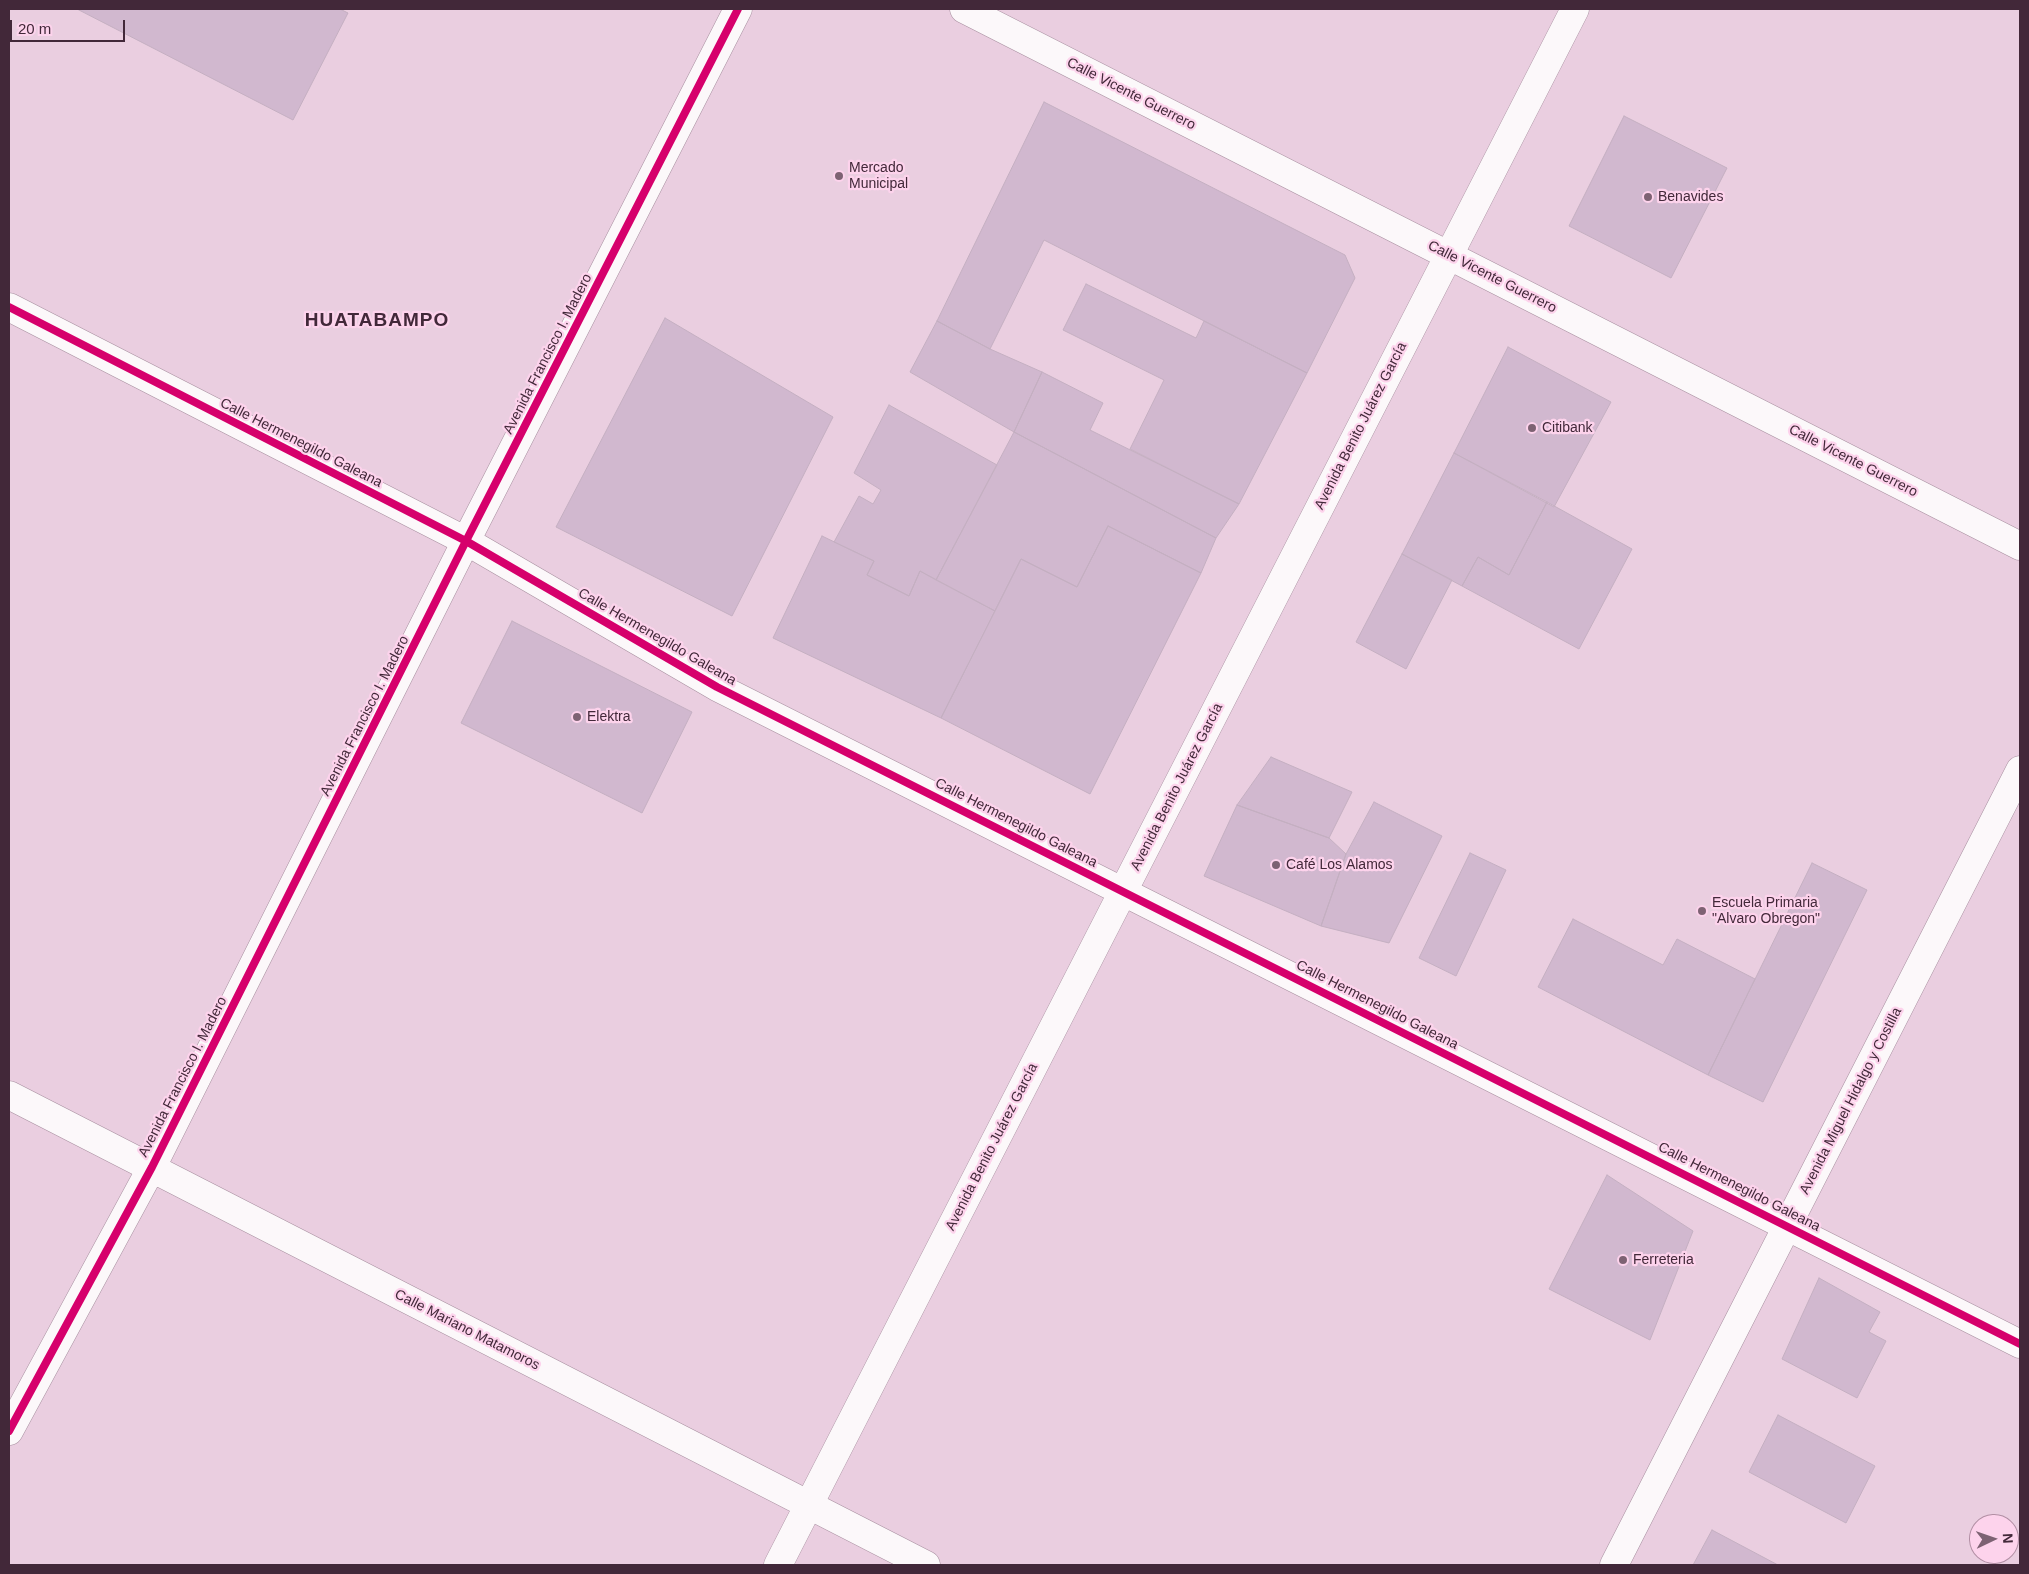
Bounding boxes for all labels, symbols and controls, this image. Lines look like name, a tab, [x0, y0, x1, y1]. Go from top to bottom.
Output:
scale bar	[12, 10, 128, 42]
text: 20 m	[18, 20, 51, 37]
street label: Calle Vicente Guerrero	[1064, 54, 1198, 134]
place label: Mercado Municipal	[849, 160, 908, 192]
marker: Mercado Municipal	[833, 170, 845, 182]
place label: Benavides	[1658, 189, 1723, 205]
marker: Benavides	[1642, 191, 1654, 203]
street label: Calle Vicente Guerrero	[1425, 237, 1559, 317]
street label: Avenida Francisco I. Madero	[500, 271, 596, 437]
district label: HUATABAMPO	[304, 310, 450, 332]
street label: Avenida Benito Juárez García	[1311, 339, 1411, 513]
street label: Calle Hermenegildo Galeana	[217, 395, 385, 491]
place label: Citibank	[1542, 420, 1593, 436]
street label: Calle Vicente Guerrero	[1786, 421, 1920, 501]
marker: Citibank	[1526, 422, 1538, 434]
street label: Calle Hermenegildo Galeana	[575, 585, 739, 689]
street label: Avenida Francisco I. Madero	[317, 633, 413, 799]
street label: Avenida Benito Juárez García	[1127, 700, 1227, 874]
place label: Elektra	[587, 709, 631, 725]
marker: Elektra	[571, 711, 583, 723]
street label: Calle Hermenegildo Galeana	[932, 775, 1100, 871]
place label: Café Los Alamos	[1286, 857, 1393, 873]
marker: Café Los Alamos	[1270, 859, 1282, 871]
place label: Escuela Primaria "Alvaro Obregon"	[1712, 895, 1820, 928]
marker: Escuela Primaria "Alvaro Obregon"	[1696, 905, 1708, 917]
street label: Calle Hermenegildo Galeana	[1293, 957, 1461, 1053]
street label: Avenida Francisco I. Madero	[135, 994, 231, 1160]
street label: Avenida Miguel Hidalgo y Costilla	[1796, 1005, 1906, 1197]
street label: Avenida Benito Juárez García	[942, 1060, 1042, 1234]
street label: Calle Hermenegildo Galeana	[1655, 1139, 1823, 1235]
place label: Ferreteria	[1633, 1252, 1694, 1268]
marker: Ferreteria	[1617, 1254, 1629, 1266]
street label: Calle Mariano Matamoros	[392, 1286, 542, 1374]
north arrow	[1969, 1514, 2019, 1564]
text: N	[2000, 1533, 2016, 1544]

